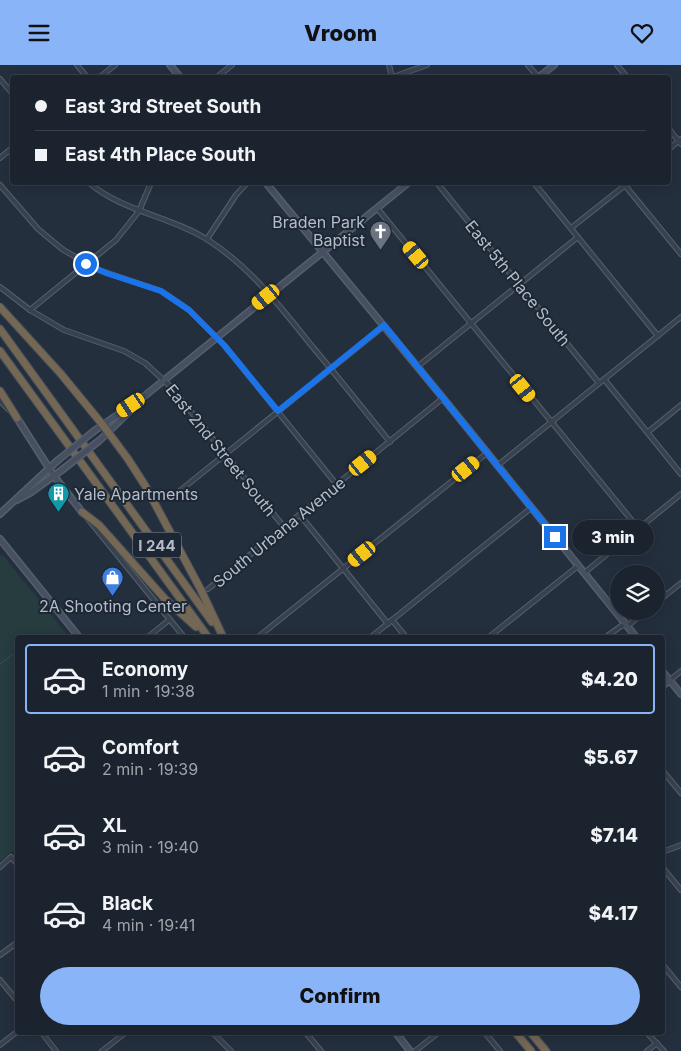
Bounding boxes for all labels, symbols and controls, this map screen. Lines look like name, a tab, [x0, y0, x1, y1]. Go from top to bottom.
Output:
icon: menu	[25, 19, 53, 47]
icon: heart	[628, 19, 656, 47]
text: Vroom	[304, 20, 377, 46]
text: East 3rd Street South	[65, 95, 261, 118]
text: East 4th Place South	[65, 143, 256, 166]
place label: Braden Park Baptist	[272, 212, 365, 250]
street label: East 5th Place South	[461, 216, 575, 350]
church icon: Braden Park Baptist	[369, 219, 393, 250]
car	[400, 239, 431, 271]
route start	[75, 253, 97, 275]
car	[249, 282, 282, 312]
car	[507, 372, 538, 404]
street label: East 2nd Street South	[162, 380, 280, 520]
car	[114, 390, 147, 420]
car	[346, 448, 379, 478]
car	[449, 454, 482, 484]
street label: South Urbana Avenue	[209, 472, 349, 592]
building icon: Yale Apartments	[46, 482, 70, 513]
place label: Yale Apartments	[74, 484, 198, 504]
callout: 3 min	[572, 519, 655, 555]
route end	[544, 526, 566, 548]
text: 3 min	[591, 527, 635, 547]
road number: I 244	[133, 533, 181, 557]
car	[345, 539, 378, 569]
shop icon: 2A Shooting Center	[101, 565, 125, 596]
map controls	[610, 565, 665, 620]
button: layers	[610, 565, 665, 620]
place label: 2A Shooting Center	[39, 596, 187, 616]
icon: car	[42, 657, 87, 702]
text: Economy	[102, 658, 188, 681]
text: $4.20	[581, 668, 638, 691]
text: 1 min · 19:38	[102, 681, 195, 701]
icon: car	[42, 735, 87, 780]
text: Comfort	[102, 736, 179, 759]
text: $5.67	[584, 746, 638, 769]
text: 2 min · 19:39	[102, 759, 198, 779]
icon: car	[42, 813, 87, 858]
text: XL	[102, 814, 127, 837]
text: $7.14	[590, 824, 638, 847]
text: 3 min · 19:40	[102, 837, 199, 857]
icon: car	[42, 891, 87, 936]
text: Black	[102, 892, 153, 915]
text: $4.17	[589, 902, 638, 925]
text: 4 min · 19:41	[102, 915, 195, 935]
button: Confirm	[40, 967, 640, 1025]

